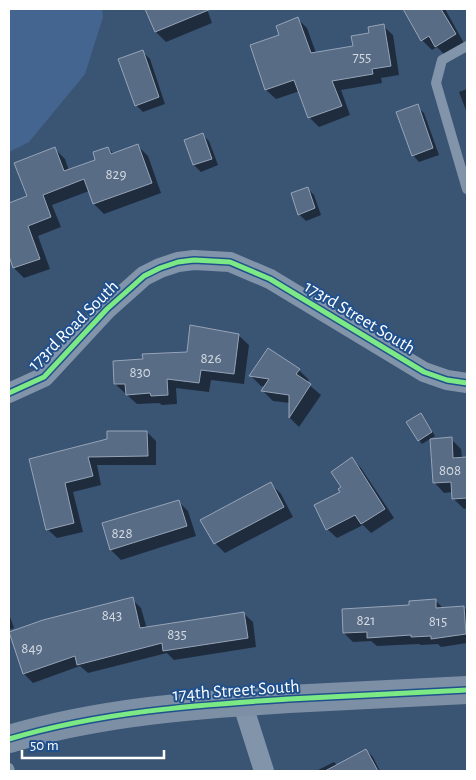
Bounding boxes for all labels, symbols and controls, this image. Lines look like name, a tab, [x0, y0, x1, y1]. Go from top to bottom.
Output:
house number: 755	[353, 50, 371, 65]
house number: 829	[106, 167, 127, 182]
street label: 173rd Road South	[25, 277, 122, 374]
street label: 173rd Street South	[301, 278, 418, 358]
house number: 826	[201, 351, 222, 366]
house number: 830	[129, 365, 151, 380]
house number: 808	[439, 463, 461, 478]
house number: 828	[111, 526, 133, 541]
house number: 843	[102, 608, 122, 623]
house number: 821	[356, 613, 376, 628]
house number: 815	[429, 614, 447, 629]
house number: 835	[167, 627, 187, 642]
house number: 849	[21, 641, 43, 656]
street label: 174th Street South	[172, 678, 300, 704]
scale bar	[22, 728, 165, 760]
text: 50 m	[30, 738, 59, 753]

